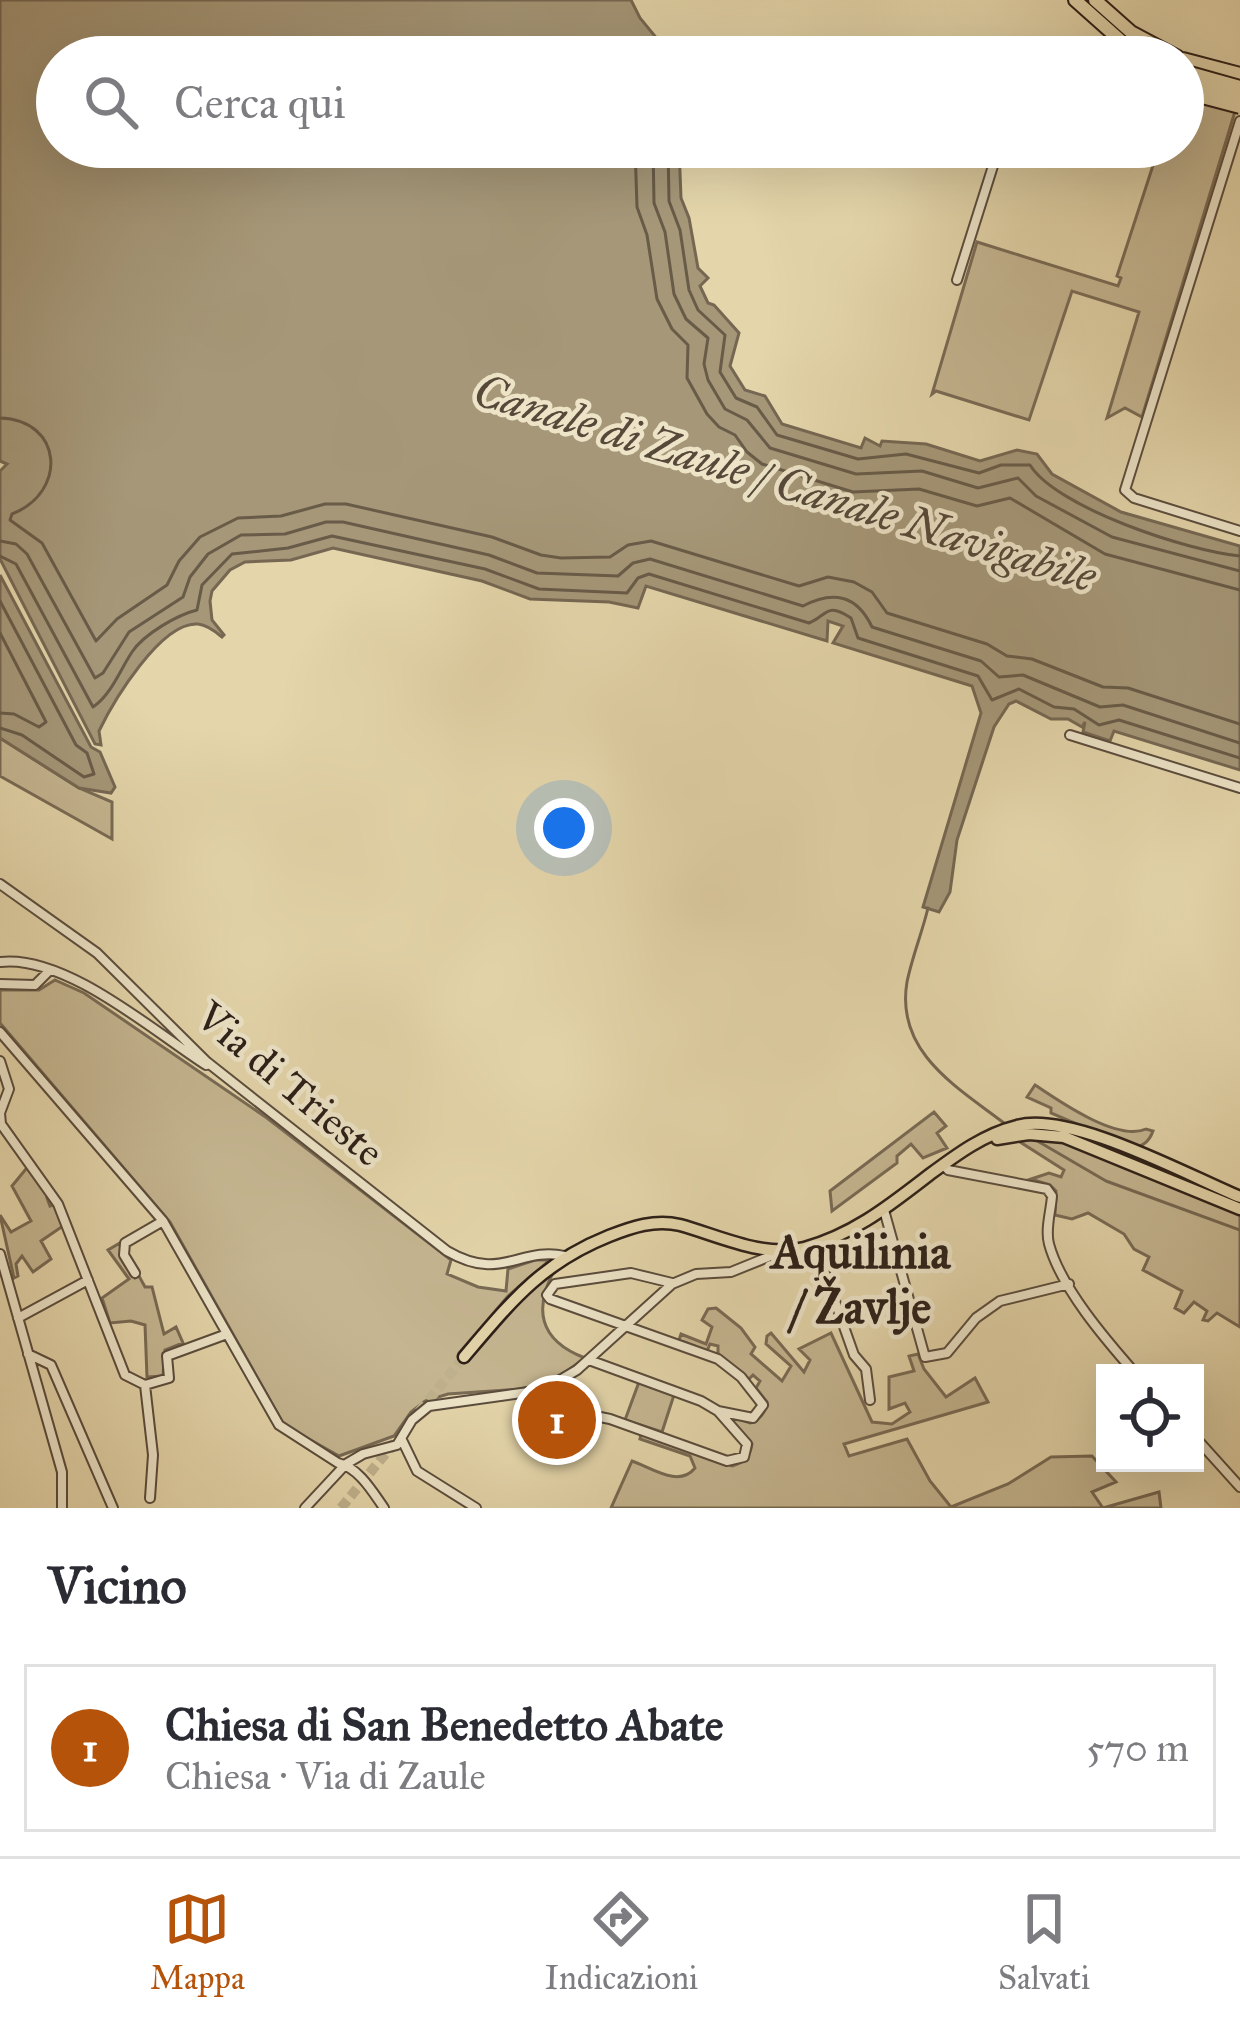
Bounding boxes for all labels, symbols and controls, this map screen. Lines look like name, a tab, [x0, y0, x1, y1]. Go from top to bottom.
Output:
search box	[36, 36, 1204, 168]
icon: search	[78, 69, 144, 135]
text: Cerca qui	[174, 75, 346, 130]
water label: Canale di Zaule / Canale Navigabile	[468, 362, 1104, 604]
your location	[534, 798, 594, 858]
street label: Via di Trieste	[185, 990, 395, 1178]
district label: Aquilinia / Žavlje	[768, 1222, 951, 1336]
map controls	[1096, 1364, 1204, 1472]
button: locate	[1096, 1364, 1204, 1472]
pin: 1	[518, 1375, 596, 1465]
text: Vicino	[48, 1555, 186, 1617]
text: Chiesa di San Benedetto Abate	[165, 1697, 724, 1752]
text: 1	[82, 1724, 98, 1772]
text: 570 m	[1086, 1724, 1189, 1772]
text: Chiesa · Via di Zaule	[165, 1752, 486, 1800]
tab: Mappa	[150, 1886, 245, 1998]
tab: Indicazioni	[545, 1886, 698, 1998]
tab: Salvati	[998, 1886, 1090, 1998]

